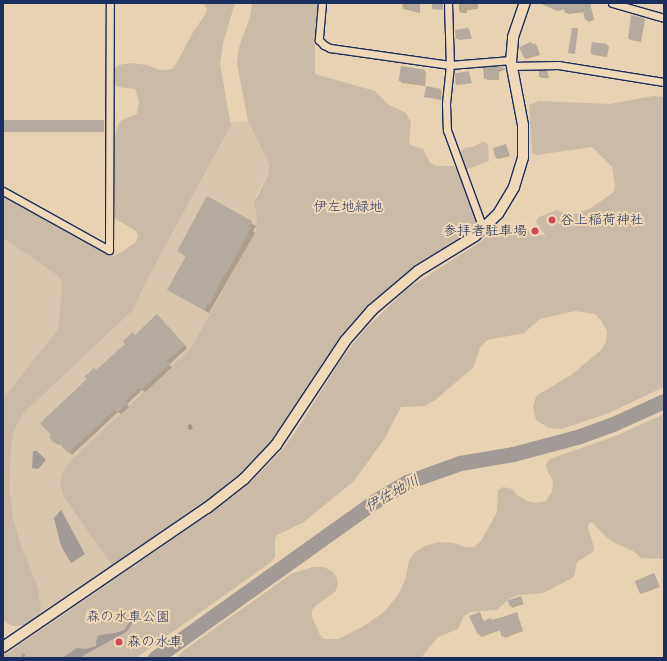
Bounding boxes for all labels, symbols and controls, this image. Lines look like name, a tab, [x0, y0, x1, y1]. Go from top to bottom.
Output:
park label: 伊左地緑地	[313, 199, 383, 215]
place label: 谷上稲荷神社	[560, 212, 644, 228]
marker: 谷上稲荷神社	[547, 215, 557, 225]
place label: 参拝者駐車場	[443, 223, 527, 239]
marker: 参拝者駐車場	[530, 226, 540, 236]
water label: 伊佐地川	[361, 472, 423, 516]
park label: 森の水車公園	[86, 609, 170, 625]
place label: 森の水車	[127, 634, 183, 650]
marker: 森の水車	[114, 637, 124, 647]

